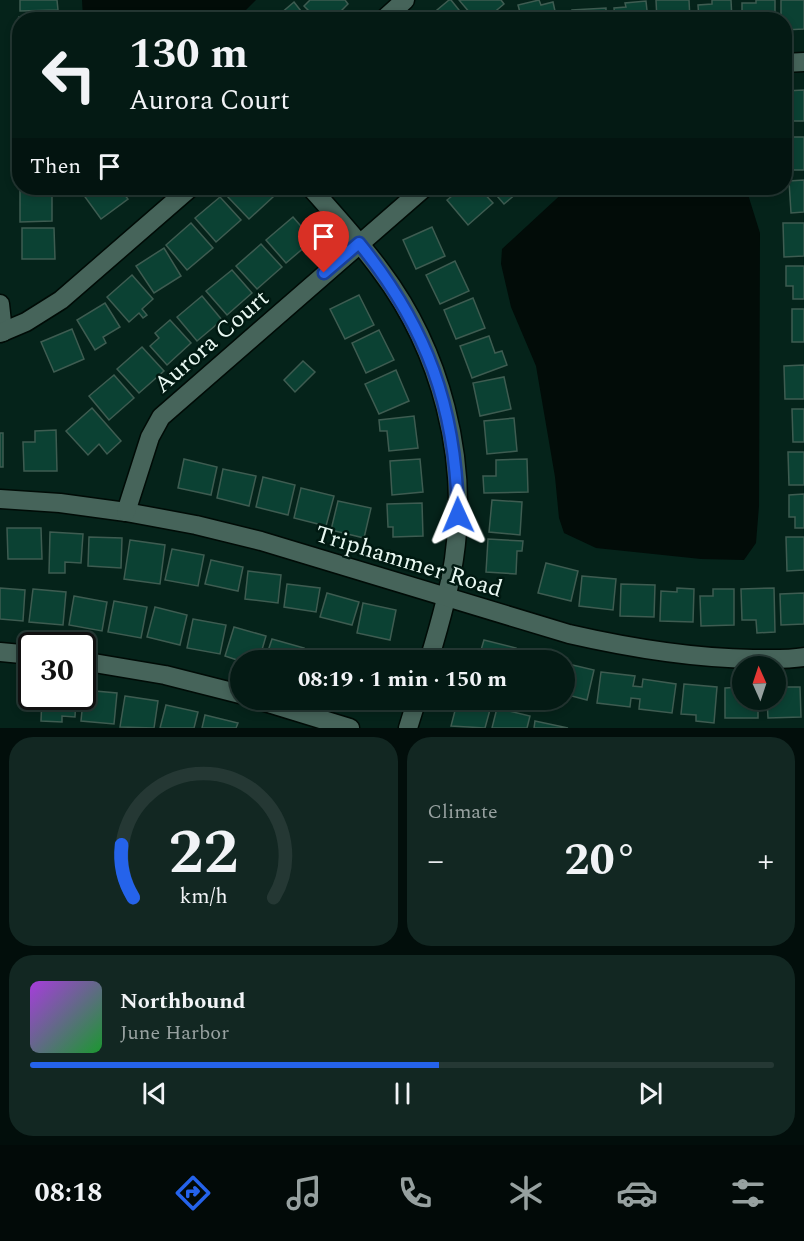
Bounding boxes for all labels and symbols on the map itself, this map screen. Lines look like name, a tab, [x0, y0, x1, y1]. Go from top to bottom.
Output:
pin	[298, 211, 349, 273]
street label: Aurora Court	[146, 281, 277, 402]
position arrow	[426, 483, 490, 547]
street label: Triphammer Road	[311, 516, 507, 608]
speed limit sign: 30	[18, 632, 96, 710]
north arrow	[732, 656, 786, 710]

